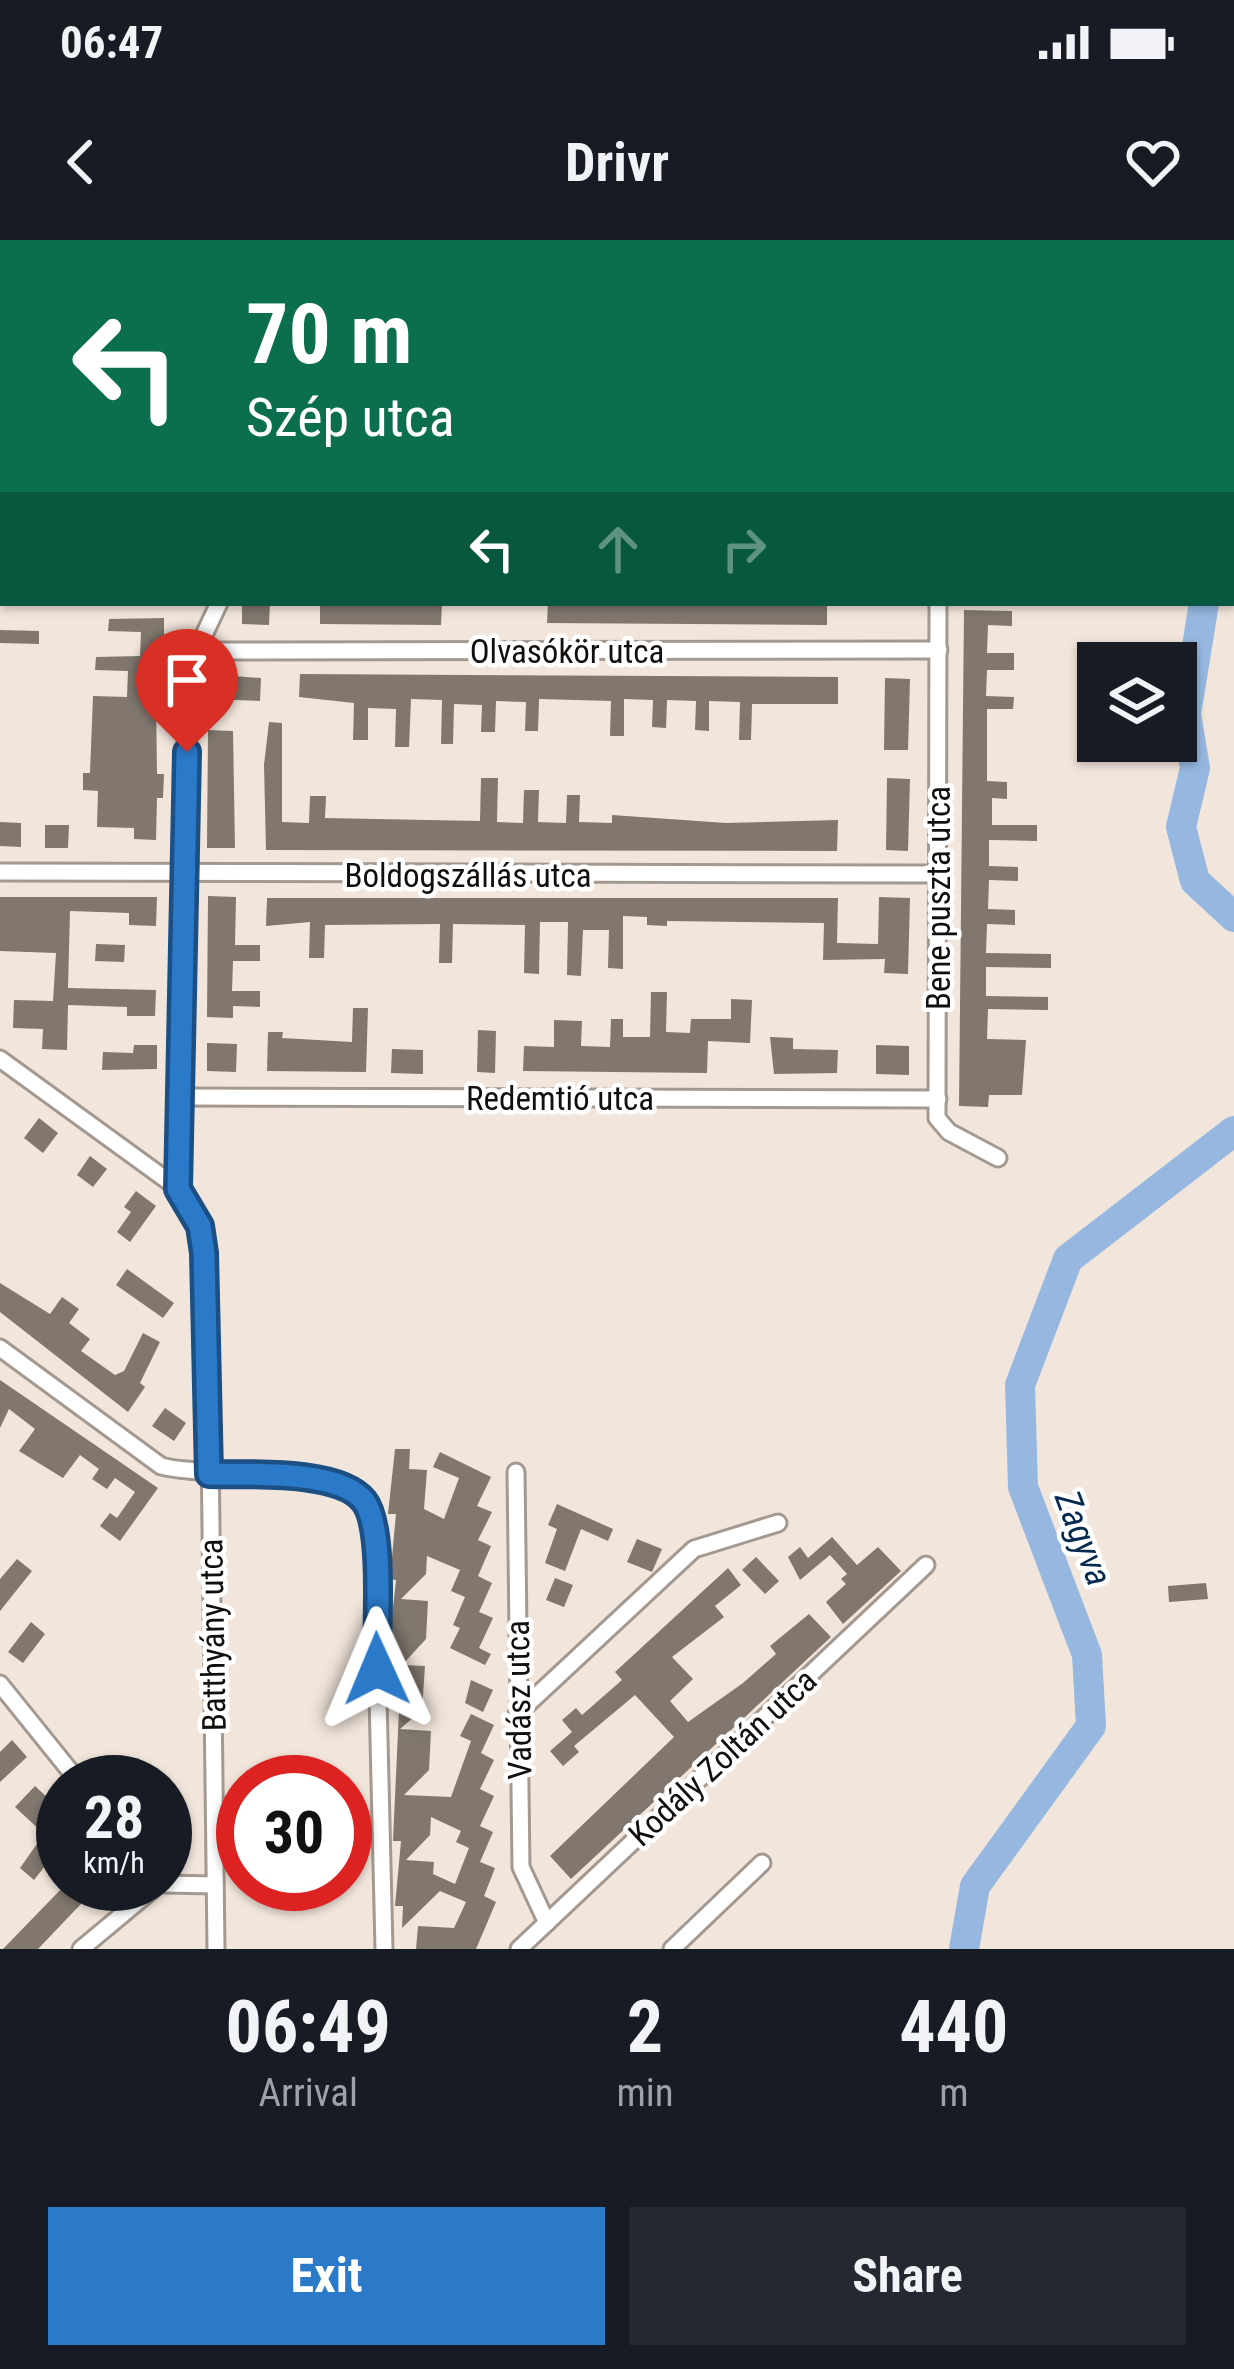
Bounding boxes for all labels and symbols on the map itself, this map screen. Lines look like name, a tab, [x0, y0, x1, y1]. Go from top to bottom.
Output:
pin	[136, 629, 238, 752]
street label: Olvasókör utca	[470, 632, 664, 671]
street label: Bene puszta utca	[919, 786, 958, 1010]
street label: Boldogszállás utca	[344, 856, 592, 895]
street label: Redemtió utca	[466, 1079, 654, 1118]
water label: Zagyva	[1046, 1484, 1120, 1592]
street label: Batthyány utca	[191, 1538, 234, 1732]
position arrow	[314, 1606, 440, 1732]
street label: Vadász utca	[498, 1620, 539, 1780]
street label: Kodály Zoltán utca	[620, 1661, 824, 1854]
speed limit sign: 30	[216, 1755, 372, 1911]

